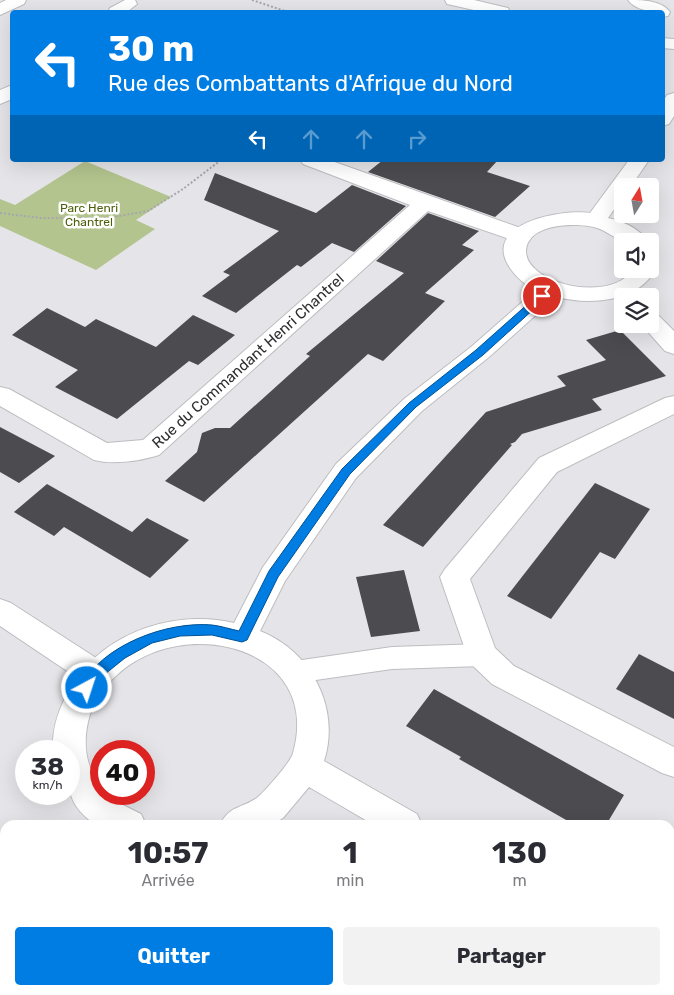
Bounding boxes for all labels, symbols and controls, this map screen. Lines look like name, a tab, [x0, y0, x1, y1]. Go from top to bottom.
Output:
text: 30 m	[108, 28, 194, 70]
icon: left	[25, 30, 90, 95]
text: Rue des Combattants d'Afrique du Nord	[108, 70, 513, 97]
icon: left	[244, 125, 272, 153]
icon: ahead	[297, 125, 325, 153]
icon: ahead	[350, 125, 378, 153]
icon: right	[403, 125, 431, 153]
north arrow	[614, 178, 659, 222]
map controls	[614, 178, 659, 333]
park label: Parc Henri Chantrel	[60, 201, 118, 229]
button: sound	[614, 233, 659, 278]
street label: Rue du Commandant Henri Chantrel	[148, 270, 348, 452]
pin	[521, 275, 563, 317]
icon: arrive	[528, 282, 556, 310]
button: layers	[614, 288, 659, 333]
position arrow	[60, 661, 112, 713]
speed limit sign: 40	[90, 740, 155, 805]
text: 38	[31, 752, 64, 781]
text: km/h	[33, 778, 62, 792]
text: 10:57	[128, 835, 209, 871]
text: 1	[343, 835, 358, 871]
text: 130	[492, 835, 547, 871]
text: Arrivée	[142, 871, 195, 890]
text: min	[336, 871, 364, 890]
text: m	[512, 871, 527, 890]
button: Quitter	[15, 927, 333, 985]
button: Partager	[343, 927, 660, 985]

